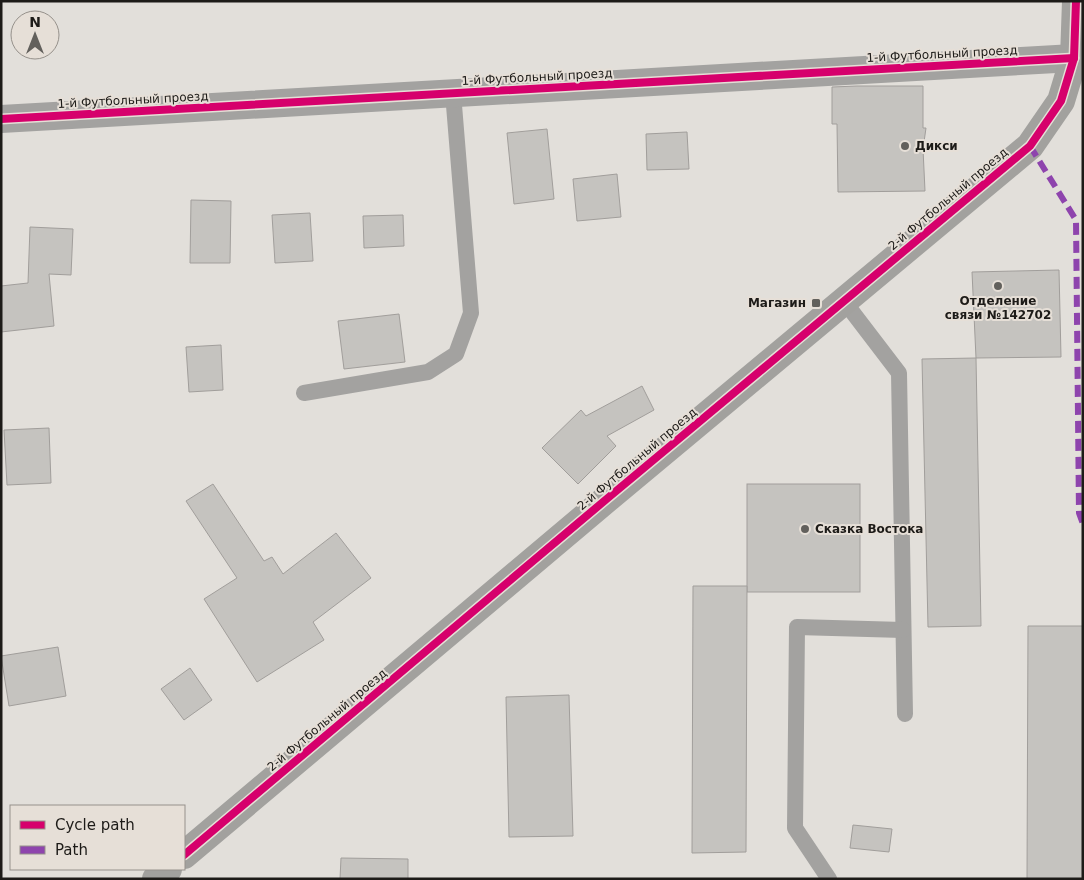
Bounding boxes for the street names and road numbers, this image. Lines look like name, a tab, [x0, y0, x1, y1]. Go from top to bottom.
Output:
street label: 1-й Футбольный проезд	[866, 43, 1018, 65]
street label: 1-й Футбольный проезд	[461, 66, 613, 88]
street label: 1-й Футбольный проезд	[57, 89, 209, 111]
street label: 2-й Футбольный проезд	[886, 145, 1010, 253]
street label: 2-й Футбольный проезд	[575, 405, 699, 513]
street label: 2-й Футбольный проезд	[265, 666, 389, 774]

